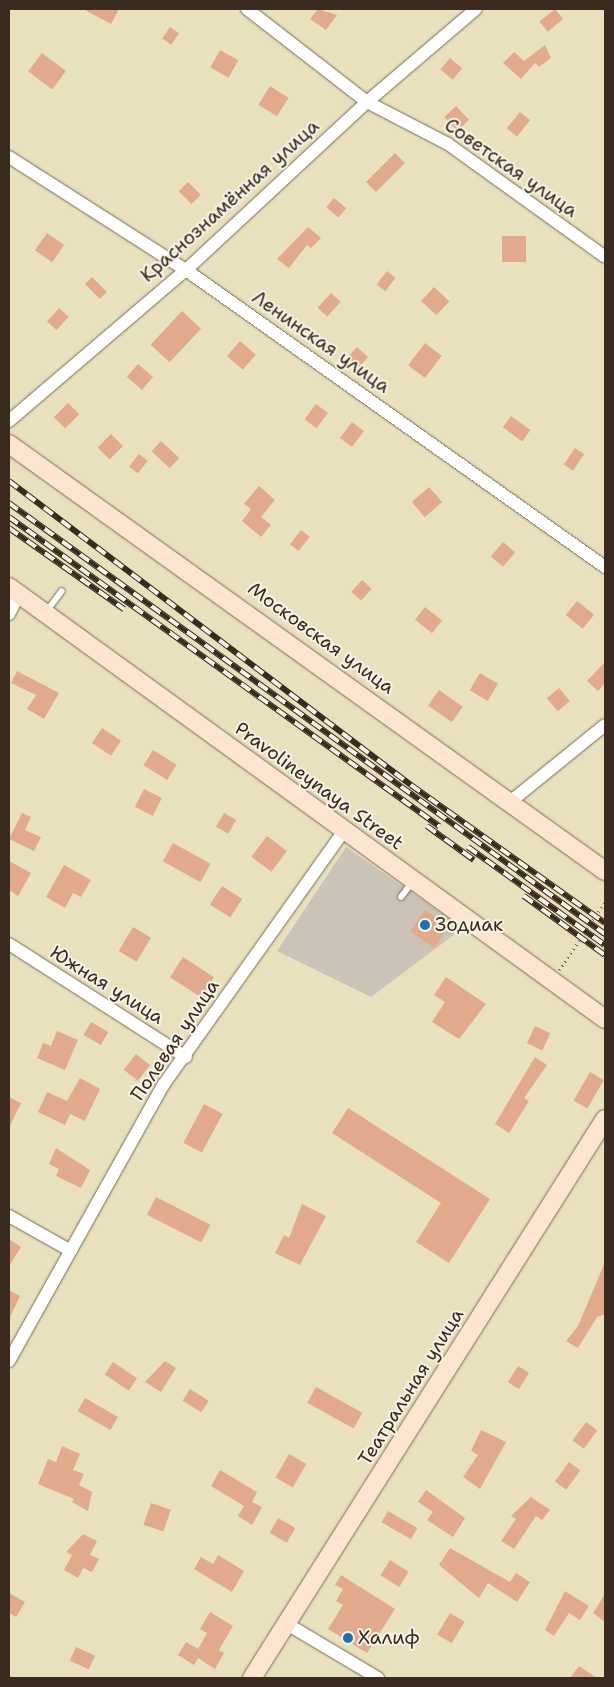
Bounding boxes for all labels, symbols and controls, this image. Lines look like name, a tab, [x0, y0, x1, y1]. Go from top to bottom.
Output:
street label: Советская улица	[440, 114, 582, 222]
street label: Краснознамённая улица	[136, 115, 324, 287]
street label: Ленинская улица	[248, 286, 394, 398]
street label: Московская улица	[243, 577, 399, 699]
street label: Pravolineynaya Street	[230, 717, 408, 855]
place label: Зодиак	[435, 914, 503, 936]
marker: Зодиак	[419, 919, 431, 931]
street label: Южная улица	[46, 941, 168, 1029]
street label: Полевая улица	[126, 975, 224, 1105]
street label: Театральная улица	[353, 1304, 469, 1470]
place label: Халиф	[358, 1627, 419, 1649]
marker: Халиф	[342, 1632, 354, 1644]

